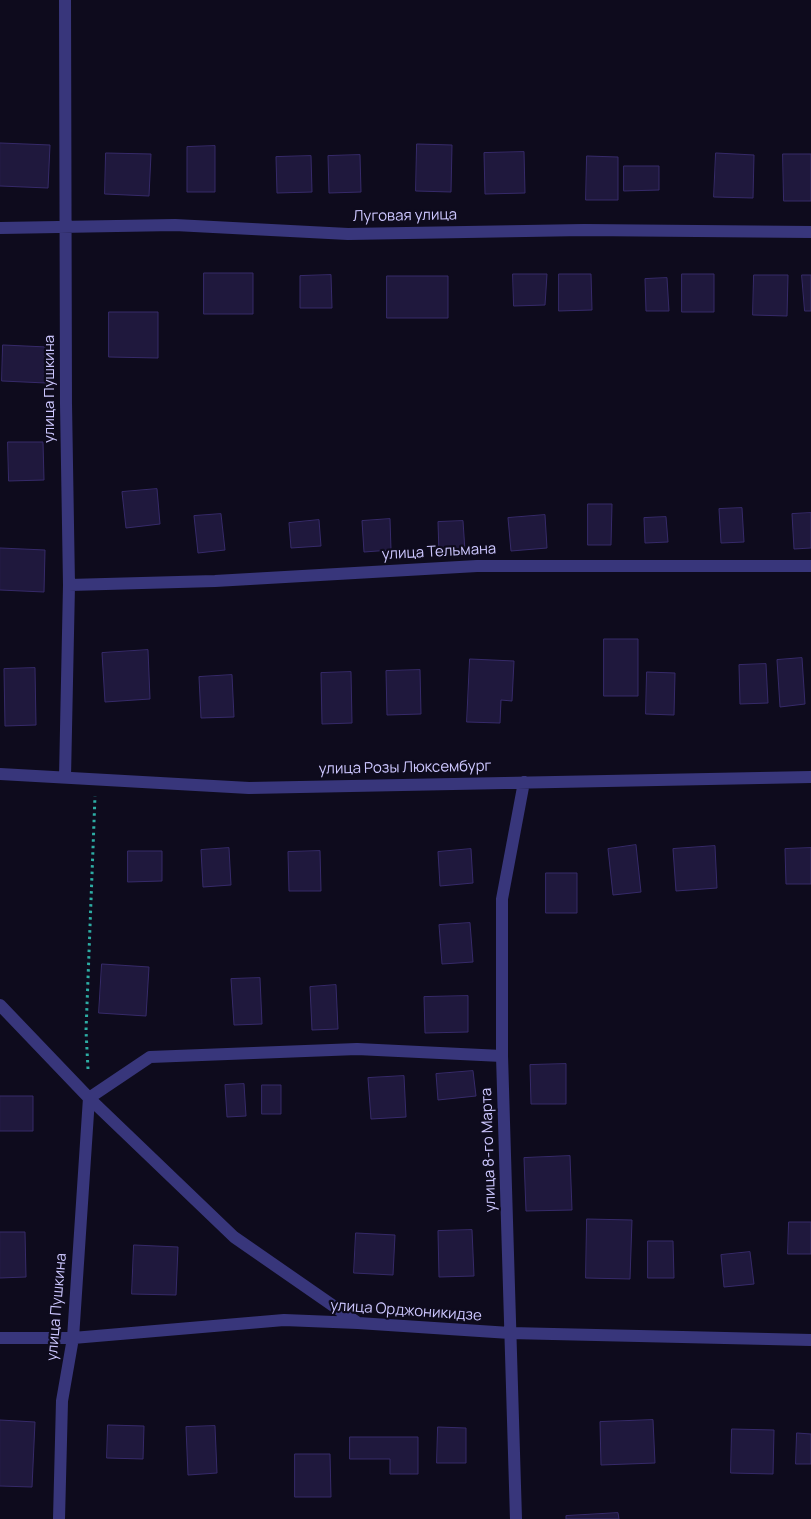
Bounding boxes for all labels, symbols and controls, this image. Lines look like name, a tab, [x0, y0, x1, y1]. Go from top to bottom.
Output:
street label: Луговая улица	[353, 206, 457, 226]
street label: улица Пушкина	[41, 335, 59, 443]
street label: улица Тельмана	[381, 540, 497, 564]
street label: улица Розы Люксембург	[318, 757, 492, 779]
street label: улица 8-го Марта	[478, 1087, 500, 1213]
street label: улица Пушкина	[43, 1252, 71, 1362]
street label: улица Орджоникидзе	[330, 1297, 482, 1325]

